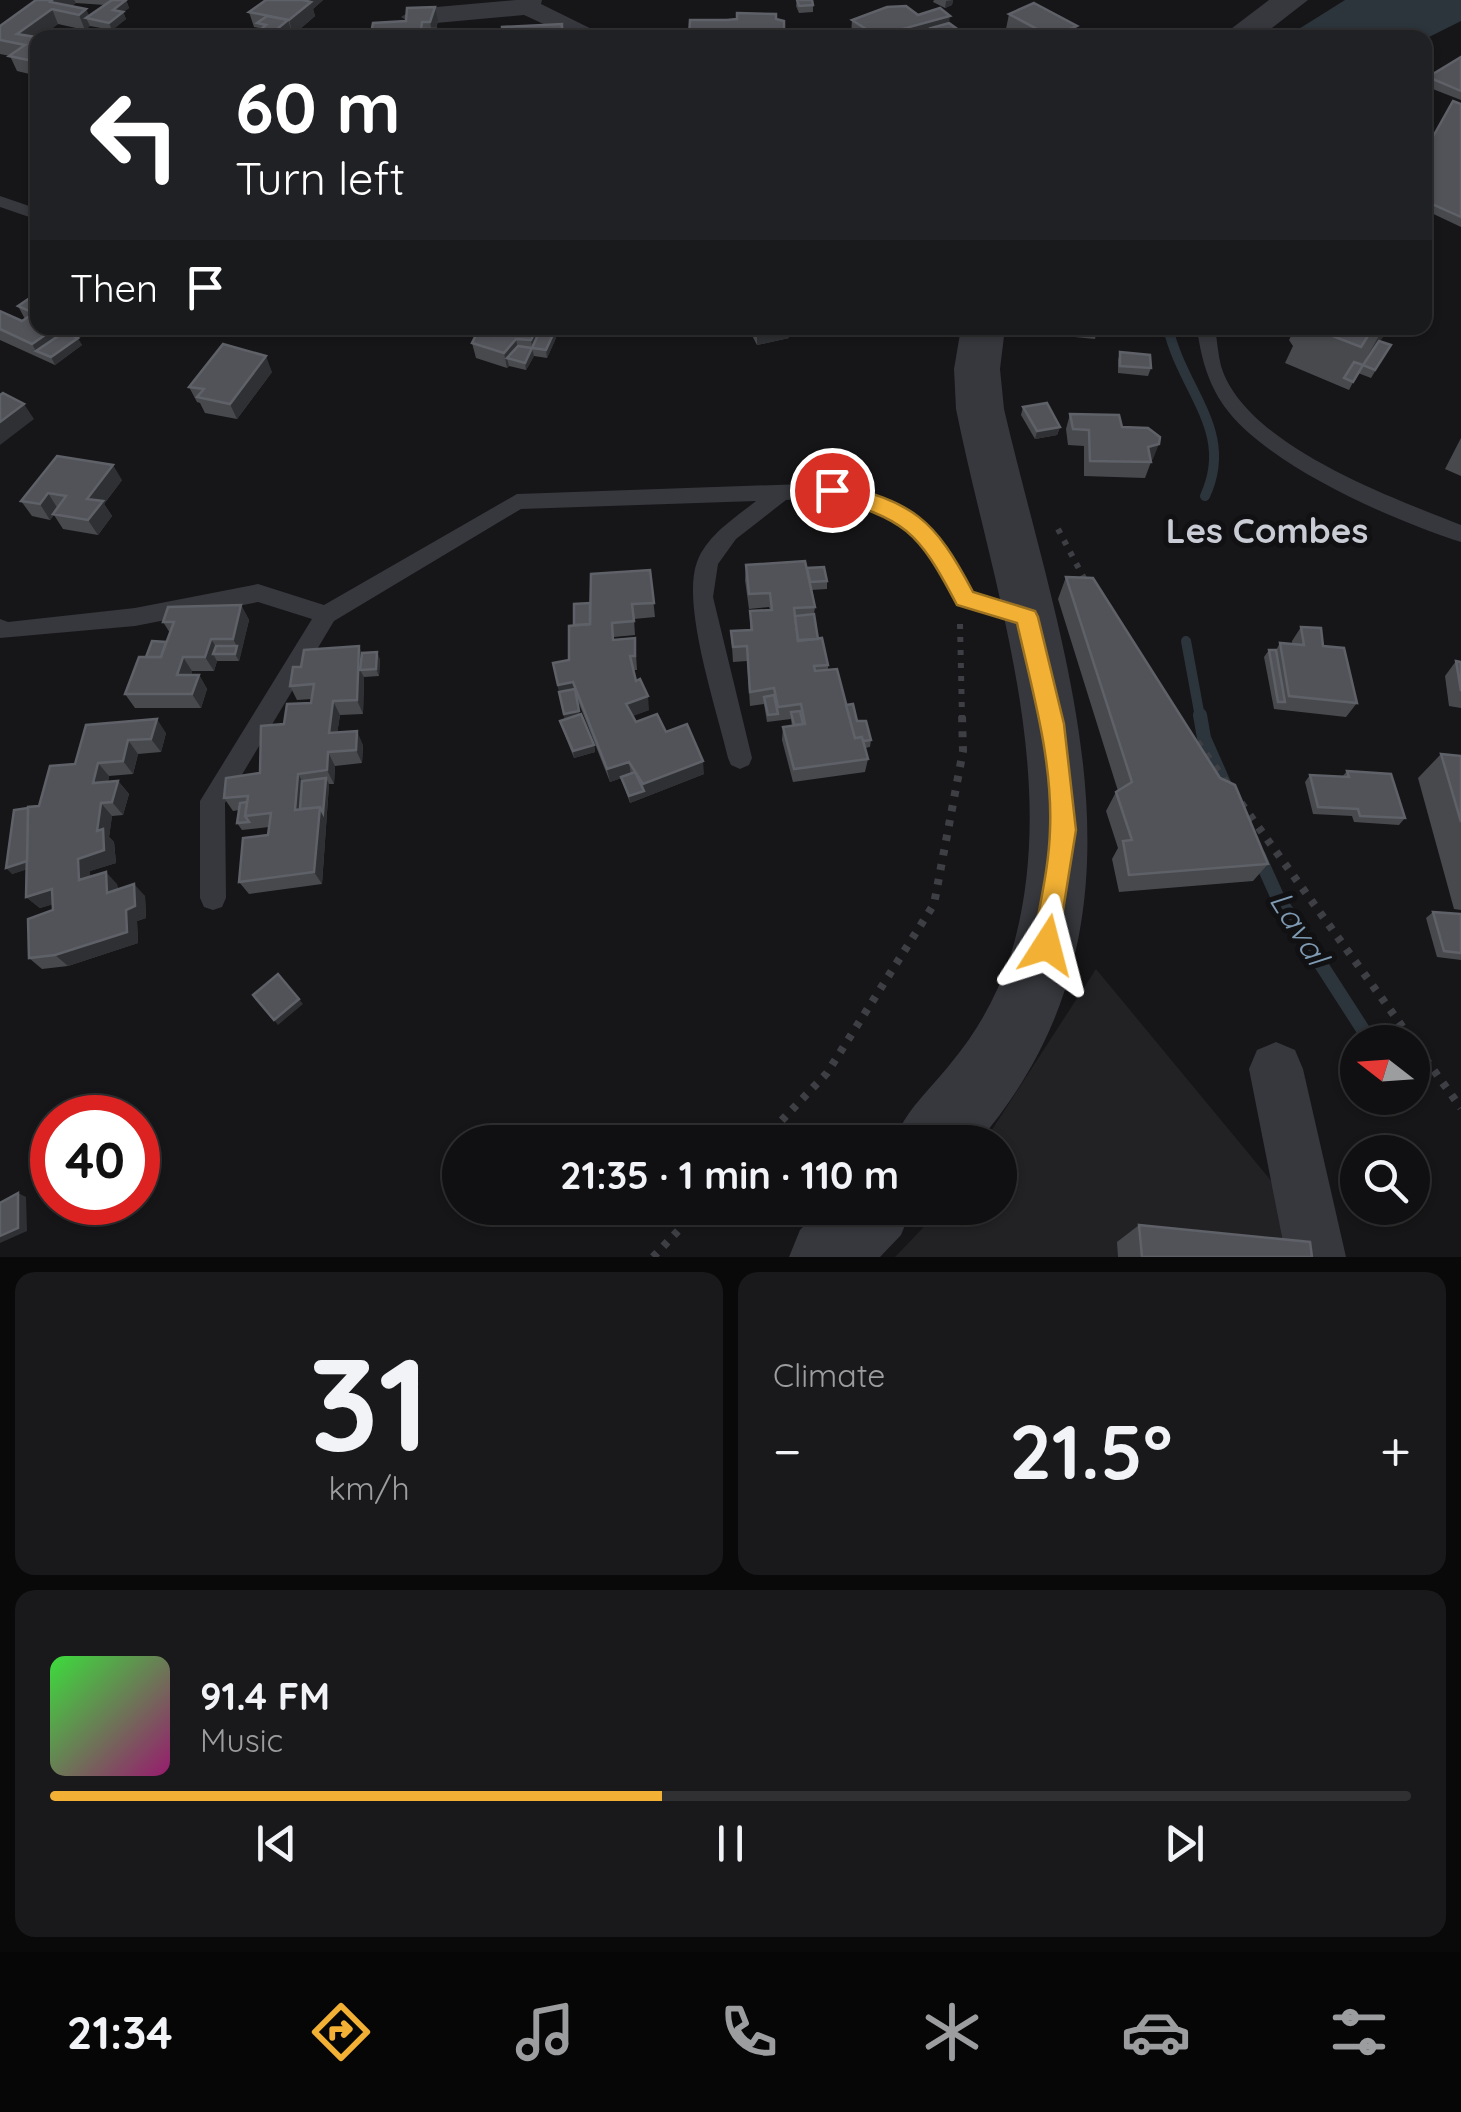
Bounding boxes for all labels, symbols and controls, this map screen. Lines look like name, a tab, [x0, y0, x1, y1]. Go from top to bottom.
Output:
text: 60 m	[235, 63, 401, 151]
icon: left	[70, 70, 200, 200]
text: Turn left	[235, 150, 405, 206]
icon: arrive	[178, 260, 233, 315]
text: Then	[70, 264, 158, 312]
pin	[790, 448, 875, 533]
icon: arrive	[805, 463, 860, 518]
district label: Les Combes	[1166, 508, 1368, 552]
water label: Laval	[1262, 883, 1340, 975]
position arrow	[995, 893, 1099, 997]
north arrow	[1340, 1025, 1430, 1115]
map controls	[1340, 1025, 1430, 1225]
speed limit sign: 40	[30, 1095, 160, 1225]
button: search	[1340, 1135, 1430, 1225]
text: 21:35 · 1 min · 110 m	[560, 1151, 899, 1199]
text: 31	[309, 1321, 429, 1484]
text: Climate	[773, 1355, 885, 1395]
text: 21.5°	[1009, 1404, 1172, 1498]
text: −	[773, 1416, 802, 1485]
text: +	[1380, 1416, 1411, 1485]
text: km/h	[328, 1468, 410, 1508]
text: 91.4 FM	[200, 1672, 330, 1720]
text: Music	[200, 1720, 283, 1760]
icon: previous	[249, 1816, 304, 1871]
icon: pause	[703, 1816, 758, 1871]
icon: next	[1157, 1816, 1212, 1871]
icon: directions	[306, 1997, 376, 2067]
icon: music	[510, 1997, 580, 2067]
icon: phone	[714, 1997, 784, 2067]
icon: climate	[917, 1997, 987, 2067]
icon: car	[1121, 1997, 1191, 2067]
icon: filters	[1324, 1997, 1394, 2067]
text: 21:34	[67, 2004, 173, 2060]

